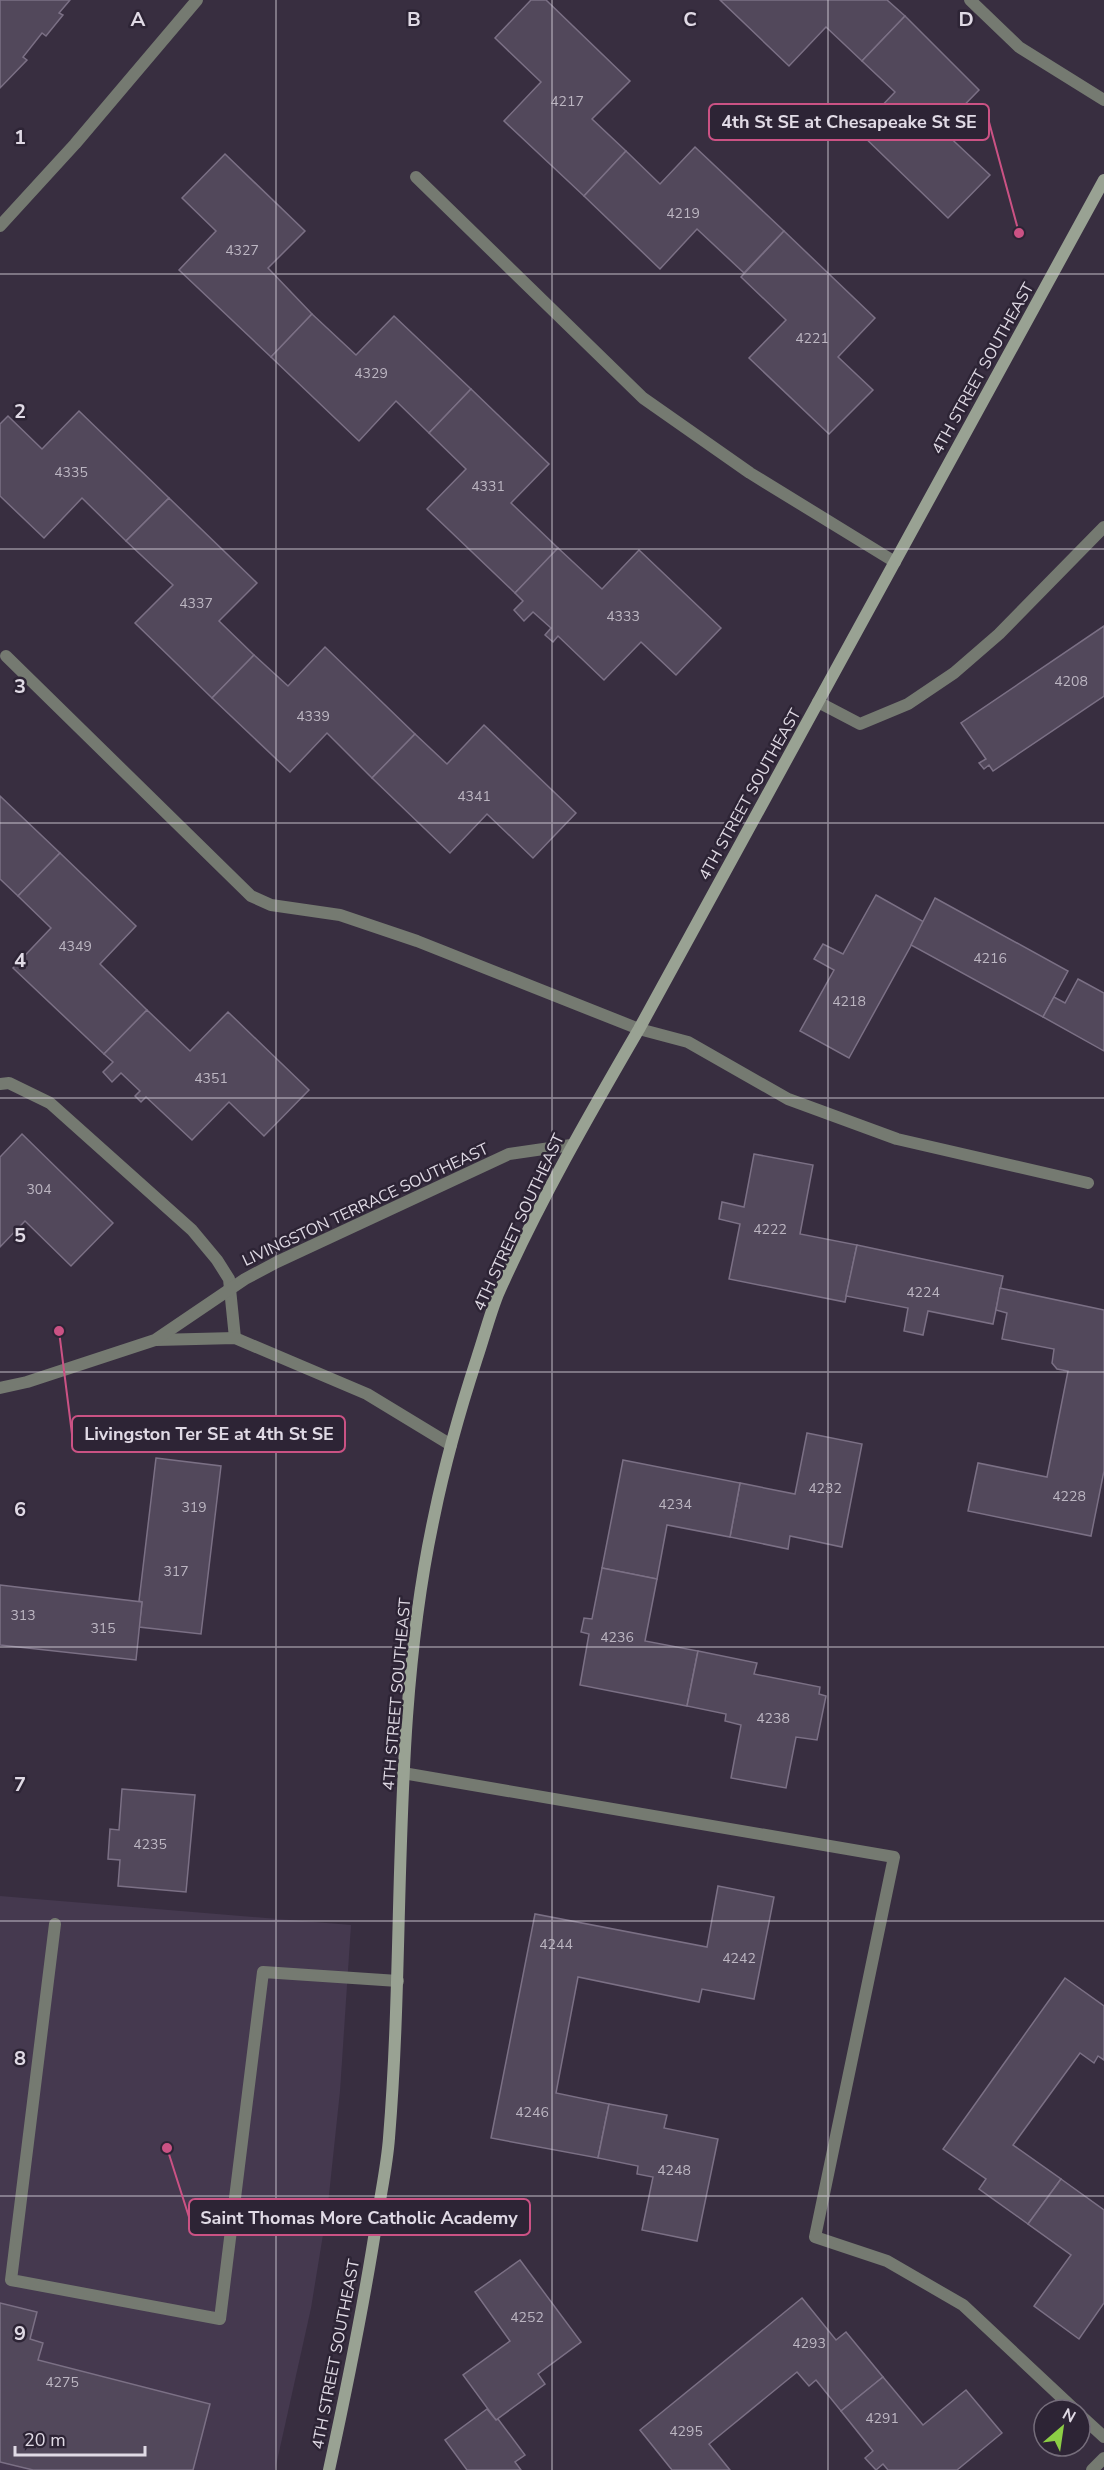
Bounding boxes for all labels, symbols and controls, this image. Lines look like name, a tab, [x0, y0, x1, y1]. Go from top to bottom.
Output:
text: A	[131, 6, 146, 33]
text: B	[407, 6, 421, 33]
text: C	[683, 6, 697, 33]
text: D	[958, 6, 974, 33]
house number: 4217	[550, 92, 584, 111]
callout: 4th St SE at Chesapeake St SE	[709, 104, 989, 140]
text: 4th St SE at Chesapeake St SE	[721, 110, 977, 134]
text: 1	[14, 124, 26, 151]
house number: 4219	[666, 204, 700, 223]
house number: 4327	[225, 241, 259, 260]
street label: 4TH STREET SOUTHEAST	[926, 278, 1039, 458]
house number: 4221	[795, 329, 829, 348]
house number: 4329	[354, 364, 388, 383]
text: 2	[14, 398, 26, 425]
house number: 4335	[54, 463, 88, 482]
house number: 4331	[471, 477, 505, 496]
house number: 4337	[179, 594, 213, 613]
house number: 4333	[606, 607, 640, 626]
house number: 4208	[1054, 672, 1088, 691]
text: 3	[14, 673, 26, 700]
street label: 4TH STREET SOUTHEAST	[693, 704, 806, 884]
house number: 4339	[296, 707, 330, 726]
house number: 4341	[457, 787, 491, 806]
house number: 4349	[58, 937, 92, 956]
text: 4	[14, 947, 26, 974]
house number: 4216	[973, 949, 1007, 968]
house number: 4218	[832, 992, 866, 1011]
house number: 4351	[194, 1069, 228, 1088]
street label: 4TH STREET SOUTHEAST	[468, 1130, 570, 1315]
street label: LIVINGSTON TERRACE SOUTHEAST	[239, 1138, 493, 1272]
house number: 304	[26, 1180, 52, 1199]
house number: 4222	[753, 1220, 787, 1239]
text: 5	[14, 1222, 26, 1249]
house number: 4224	[906, 1283, 940, 1302]
callout: Livingston Ter SE at 4th St SE	[72, 1416, 345, 1452]
text: Livingston Ter SE at 4th St SE	[84, 1422, 334, 1446]
house number: 4232	[808, 1479, 842, 1498]
house number: 4228	[1052, 1487, 1086, 1506]
house number: 4234	[658, 1495, 692, 1514]
text: 6	[14, 1496, 26, 1523]
house number: 319	[181, 1498, 207, 1517]
house number: 317	[163, 1562, 189, 1581]
street label: 4TH STREET SOUTHEAST	[378, 1597, 416, 1791]
house number: 313	[10, 1606, 36, 1625]
house number: 315	[90, 1619, 116, 1638]
house number: 4236	[600, 1628, 634, 1647]
house number: 4238	[756, 1709, 790, 1728]
text: 7	[14, 1771, 26, 1798]
house number: 4235	[133, 1835, 167, 1854]
house number: 4244	[539, 1935, 573, 1954]
house number: 4242	[722, 1949, 756, 1968]
text: 8	[14, 2045, 26, 2072]
house number: 4246	[515, 2103, 549, 2122]
house number: 4248	[657, 2161, 691, 2180]
callout: Saint Thomas More Catholic Academy	[189, 2199, 530, 2235]
text: Saint Thomas More Catholic Academy	[200, 2206, 518, 2230]
street label: 4TH STREET SOUTHEAST	[307, 2257, 365, 2451]
house number: 4252	[510, 2308, 544, 2327]
text: 9	[14, 2320, 26, 2347]
house number: 4293	[792, 2334, 826, 2353]
house number: 4275	[45, 2373, 79, 2392]
north arrow	[1032, 2398, 1092, 2458]
text: N	[1058, 2403, 1079, 2428]
house number: 4291	[865, 2409, 899, 2428]
scale bar	[15, 2419, 146, 2457]
house number: 4295	[669, 2422, 703, 2441]
text: 20 m	[24, 2428, 66, 2452]

